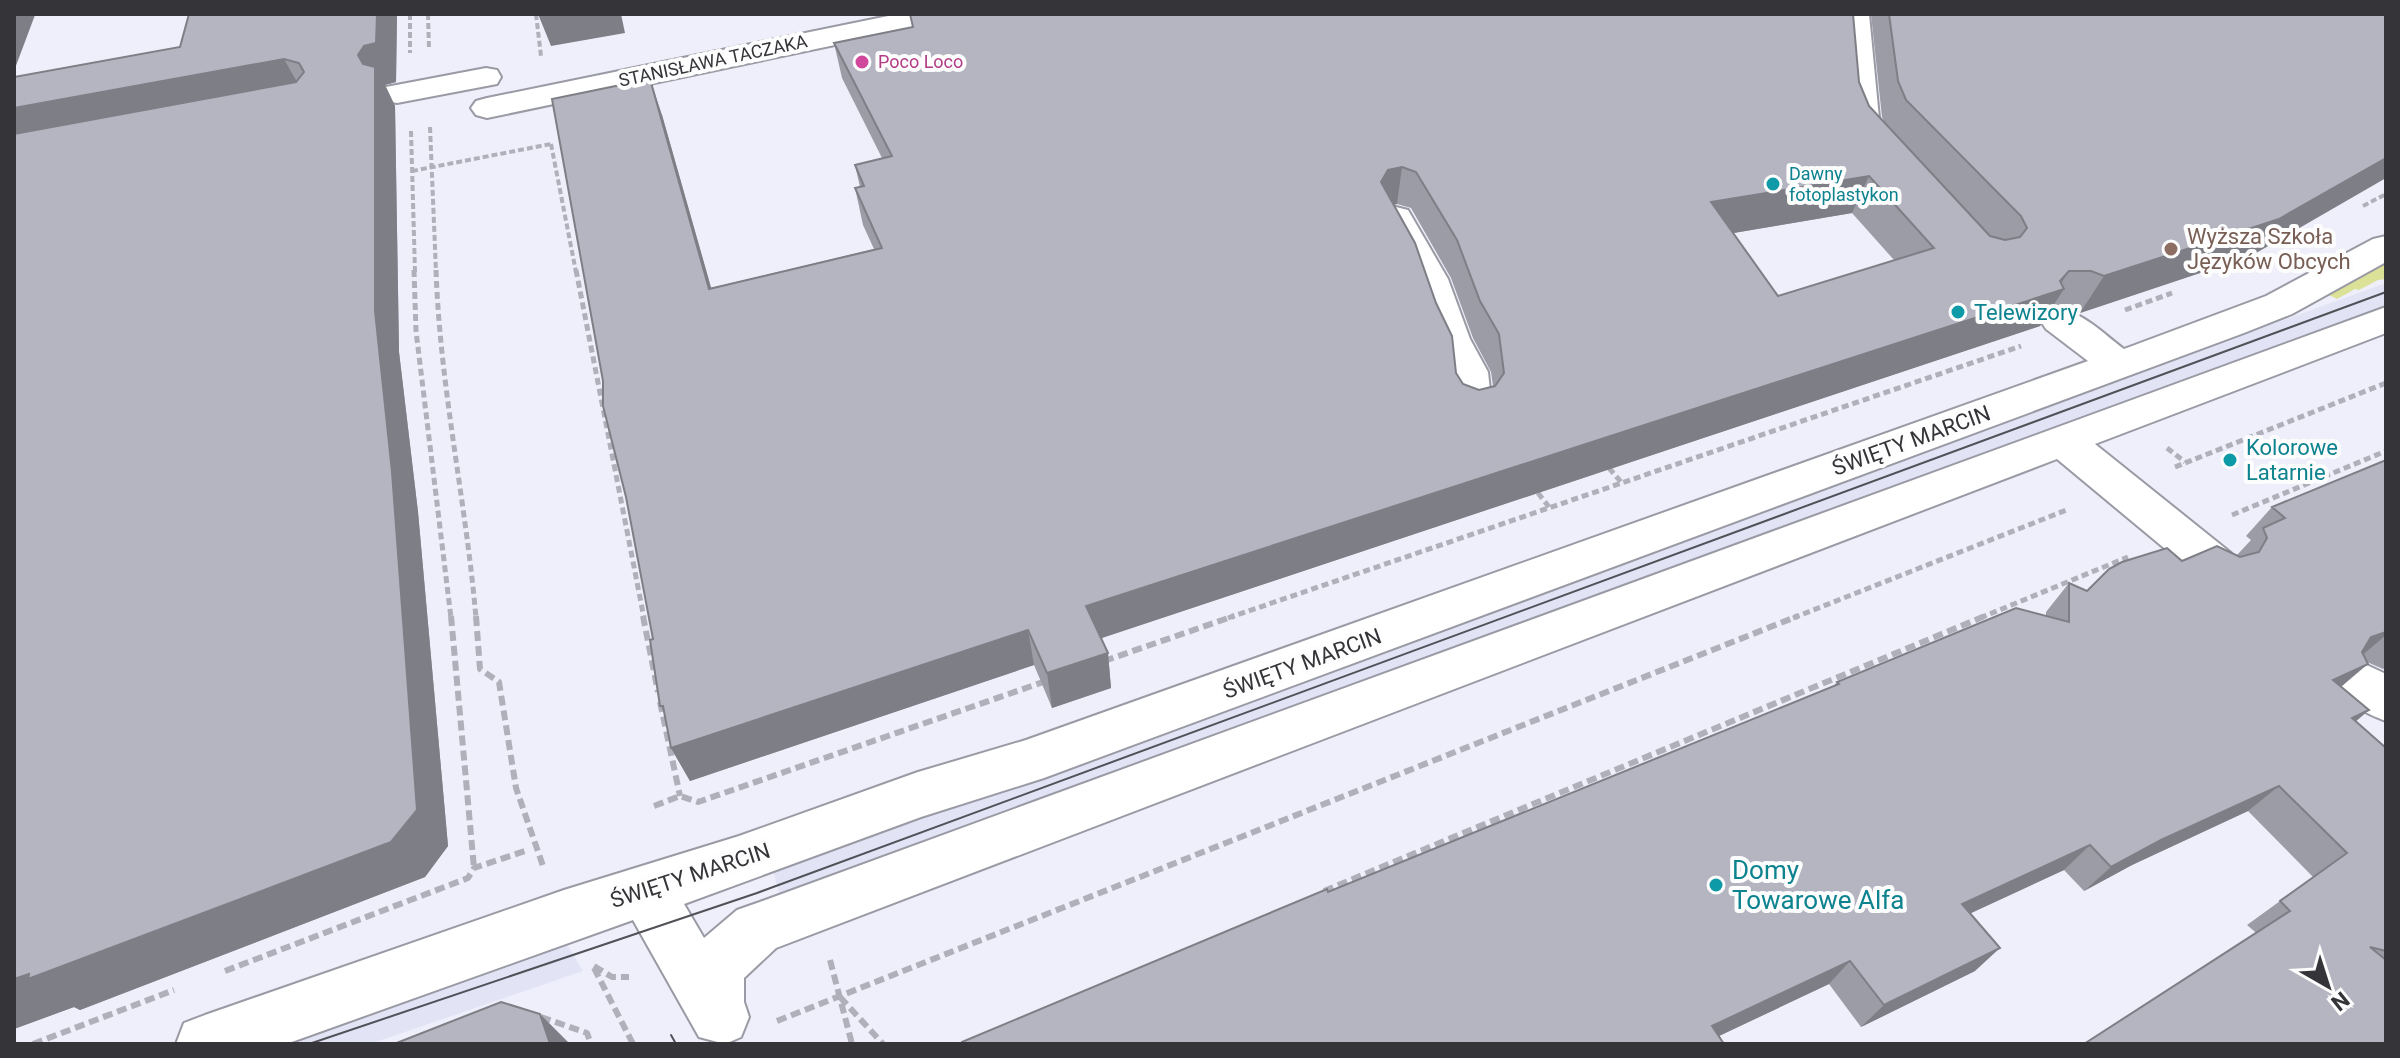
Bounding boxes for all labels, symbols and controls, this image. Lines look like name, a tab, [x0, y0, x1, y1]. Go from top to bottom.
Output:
street label: STANISŁAWA TACZAKA	[617, 30, 809, 91]
place label: Poco Loco	[878, 51, 963, 72]
marker: Poco Loco	[853, 53, 871, 71]
place label: Dawny fotoplastykon	[1789, 163, 1899, 205]
marker: Dawny fotoplastykon	[1764, 175, 1782, 193]
place label: Wyższa Szkoła Języków Obcych	[2187, 224, 2351, 274]
marker: Wyższa Szkoła Języków Obcych	[2162, 240, 2180, 258]
place label: Telewizory	[1974, 300, 2079, 325]
marker: Telewizory	[1949, 303, 1967, 321]
street label: ŚWIĘTY MARCIN	[1828, 399, 1994, 481]
place label: Kolorowe Latarnie	[2246, 435, 2338, 485]
marker: Kolorowe Latarnie	[2221, 451, 2239, 469]
street label: ŚWIĘTY MARCIN	[1219, 622, 1385, 704]
street label: ŚWIĘTY MARCIN	[607, 837, 773, 913]
place label: Domy Towarowe Alfa	[1732, 855, 1904, 915]
marker: Domy Towarowe Alfa	[1707, 876, 1725, 894]
north arrow	[2288, 946, 2368, 1026]
text: N	[2326, 987, 2354, 1016]

